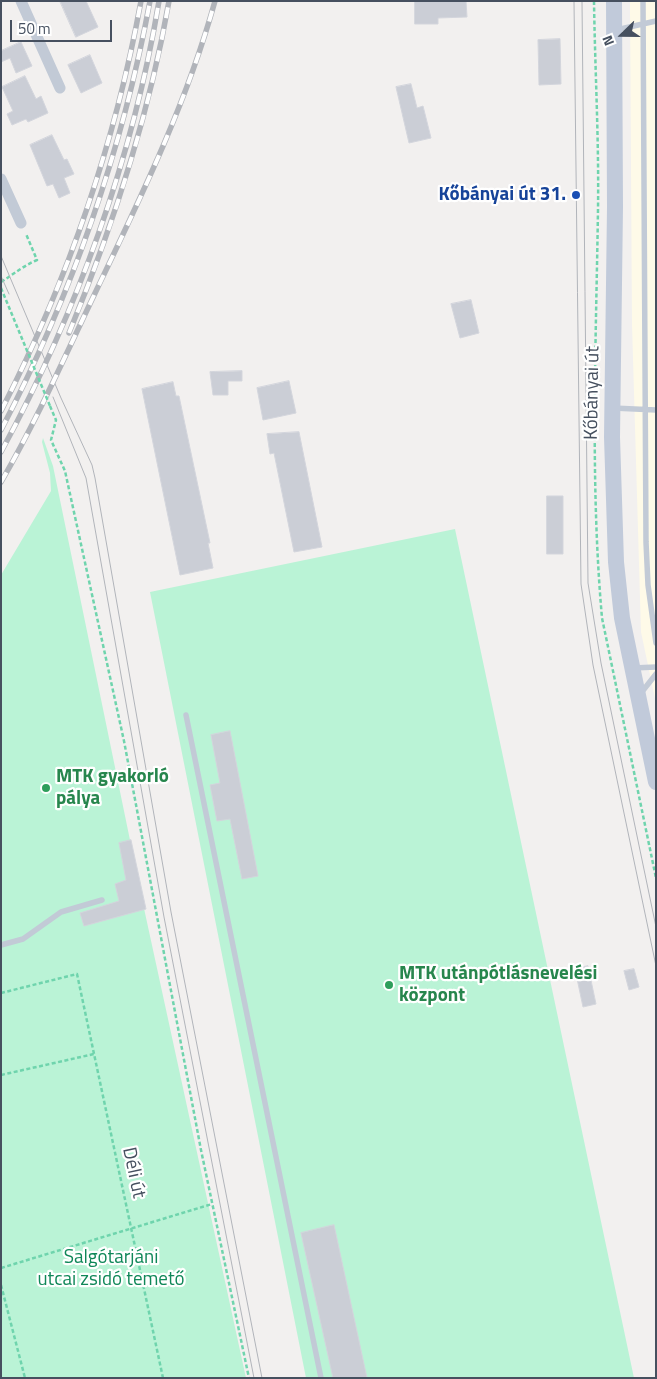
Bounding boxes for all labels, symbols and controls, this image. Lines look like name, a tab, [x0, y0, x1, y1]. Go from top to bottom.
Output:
scale bar	[12, 10, 115, 42]
north arrow	[597, 10, 647, 60]
text: 50 m	[18, 17, 51, 40]
text: N	[596, 32, 619, 49]
place label: Kőbányai út 31.	[439, 184, 566, 206]
marker: Kőbányai út 31.	[570, 189, 582, 201]
street label: Kőbányai út	[581, 346, 605, 440]
place label: MTK gyakorló pálya	[56, 766, 169, 810]
marker: MTK gyakorló pálya	[40, 782, 52, 794]
place label: MTK utánpótlásnevelési központ	[399, 963, 597, 1007]
marker: MTK utánpótlásnevelési központ	[383, 979, 395, 991]
street label: Déli út	[117, 1146, 149, 1200]
park label: Salgótarjáni utcai zsidó temető	[37, 1247, 185, 1291]

